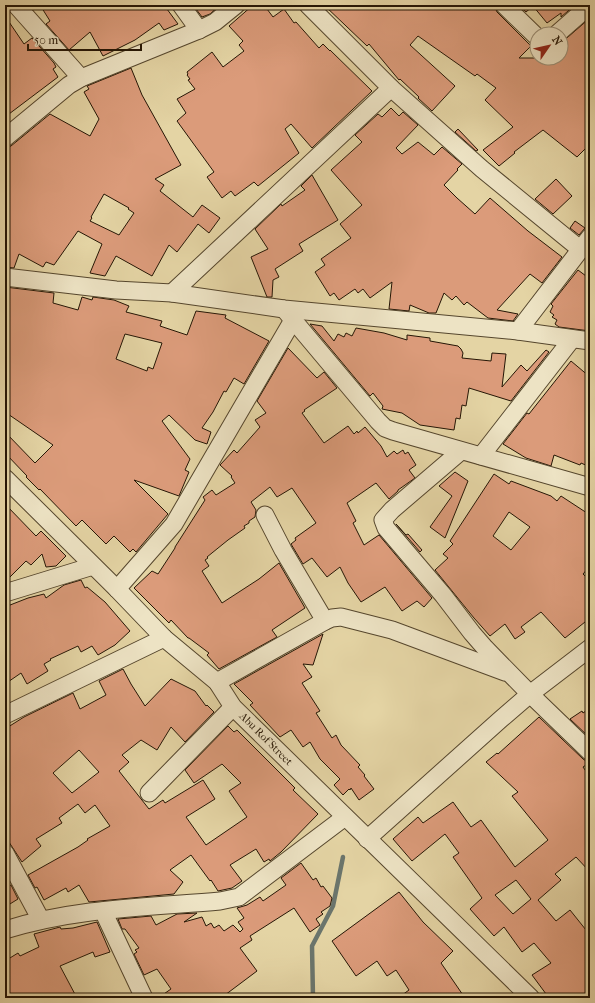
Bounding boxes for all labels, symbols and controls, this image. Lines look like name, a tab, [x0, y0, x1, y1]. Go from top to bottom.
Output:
scale bar	[28, 26, 141, 52]
north arrow	[529, 26, 569, 66]
text: 50 m	[34, 33, 58, 47]
text: N	[549, 34, 565, 48]
street label: Abu Rof Street	[236, 709, 295, 768]

